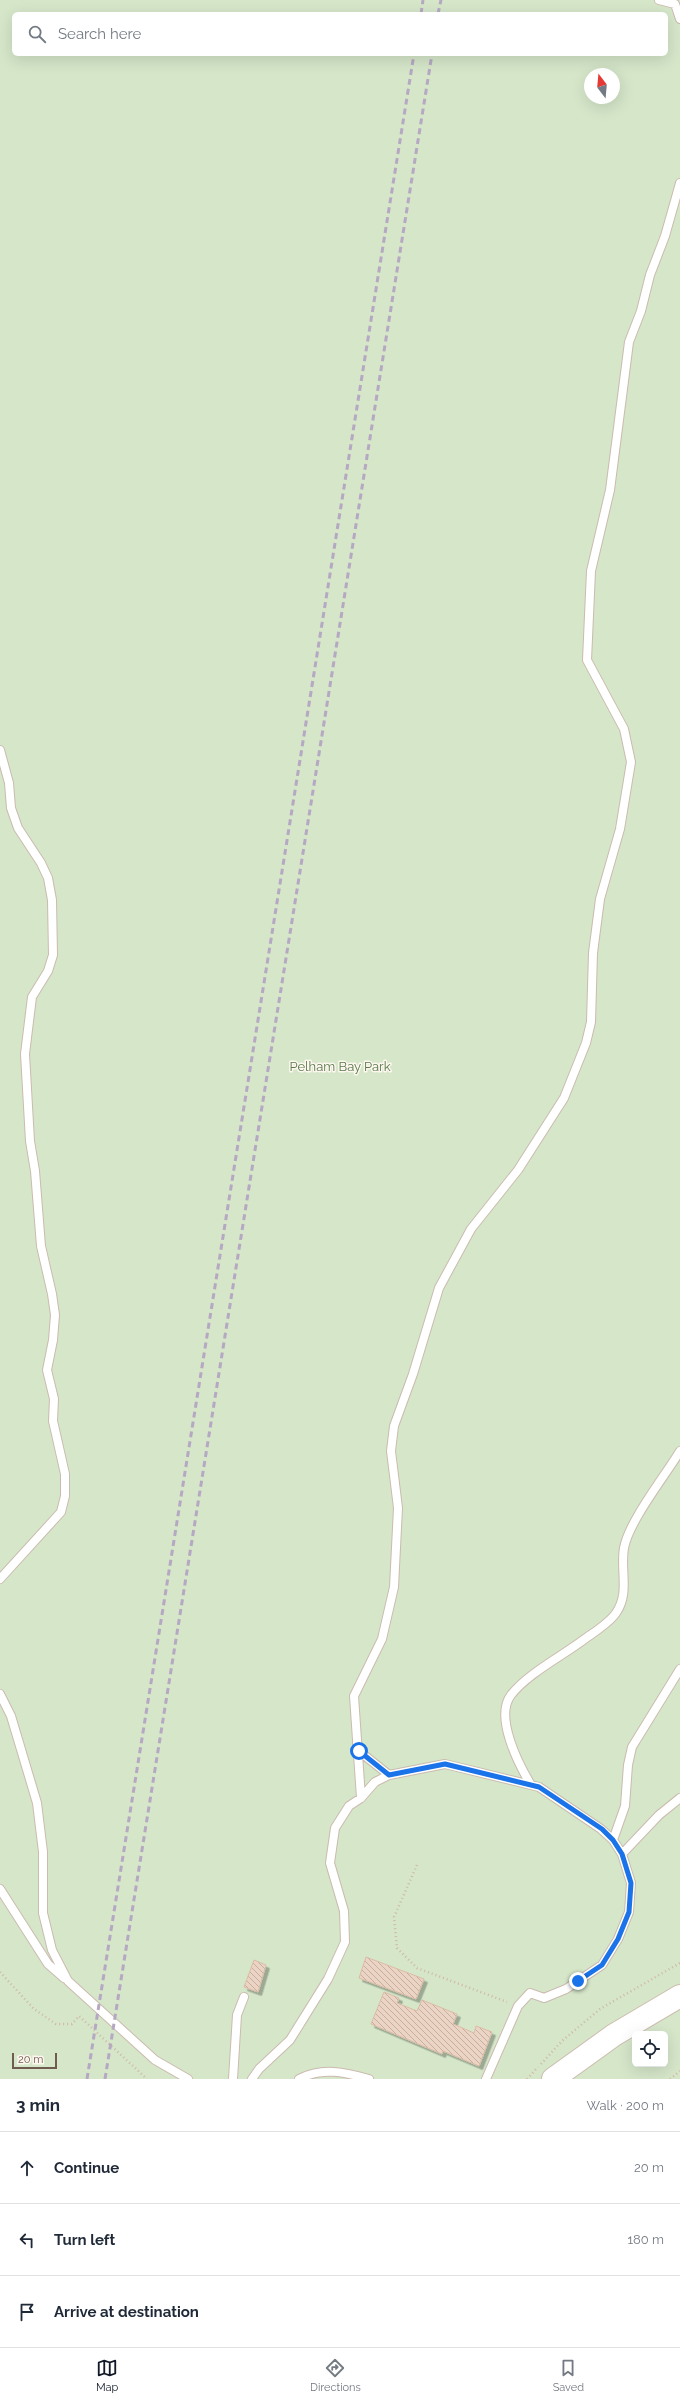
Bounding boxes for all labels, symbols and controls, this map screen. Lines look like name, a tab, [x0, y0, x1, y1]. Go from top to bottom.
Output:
search box	[12, 12, 668, 56]
icon: search	[26, 23, 48, 45]
text: Search here	[58, 25, 141, 43]
north arrow	[584, 68, 620, 104]
park label: Pelham Bay Park	[289, 1059, 391, 1074]
route start	[350, 1742, 368, 1760]
route end	[569, 1972, 587, 1990]
map controls	[632, 2031, 668, 2067]
button: locate	[632, 2031, 668, 2067]
scale bar	[12, 2051, 57, 2070]
text: 20 m	[18, 2053, 43, 2066]
text: 3 min	[16, 2095, 60, 2115]
text: Walk · 200 m	[587, 2098, 664, 2113]
icon: ahead	[16, 2157, 38, 2179]
text: Continue	[54, 2159, 119, 2177]
text: 20 m	[634, 2160, 664, 2175]
icon: left	[16, 2229, 38, 2251]
text: Turn left	[54, 2231, 115, 2249]
text: 180 m	[628, 2232, 664, 2247]
icon: arrive	[16, 2301, 38, 2323]
text: Arrive at destination	[54, 2303, 199, 2321]
tab: Map	[96, 2357, 118, 2394]
tab: Directions	[310, 2357, 361, 2394]
tab: Saved	[553, 2357, 584, 2394]

